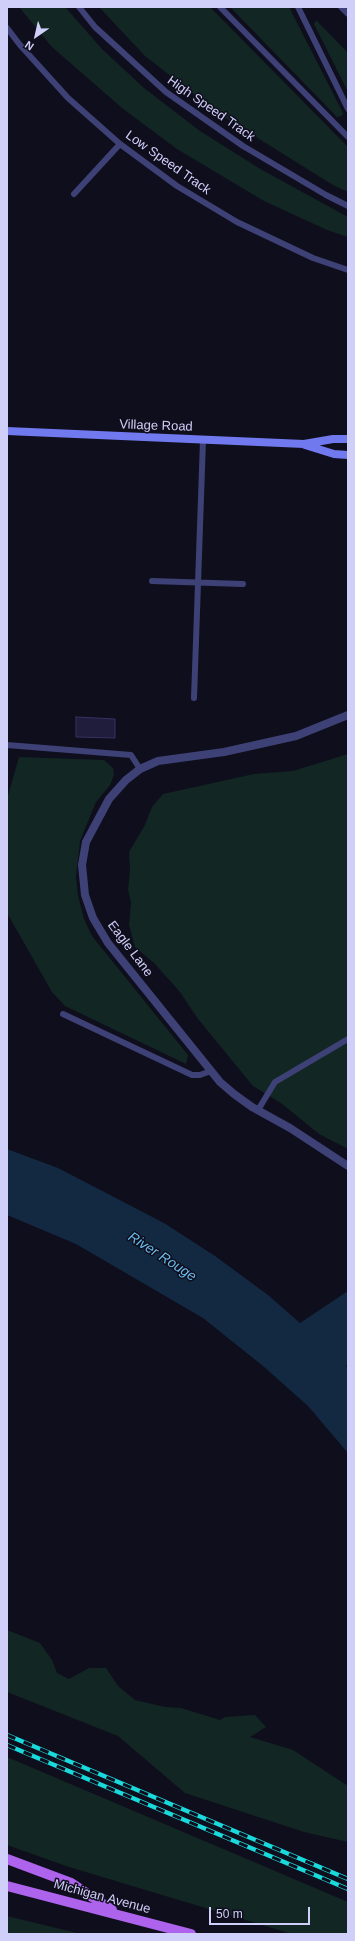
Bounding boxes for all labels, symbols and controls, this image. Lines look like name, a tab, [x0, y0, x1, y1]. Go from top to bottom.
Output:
north arrow	[16, 16, 56, 56]
text: N	[23, 39, 36, 53]
street label: High Speed Track	[164, 73, 258, 145]
street label: Low Speed Track	[122, 128, 214, 198]
street label: Village Road	[119, 417, 193, 435]
street label: Eagle Lane	[104, 918, 156, 980]
water label: River Rouge	[125, 1229, 199, 1285]
street label: Michigan Avenue	[52, 1877, 152, 1917]
scale bar	[211, 1899, 312, 1925]
text: 50 m	[216, 1907, 243, 1921]

